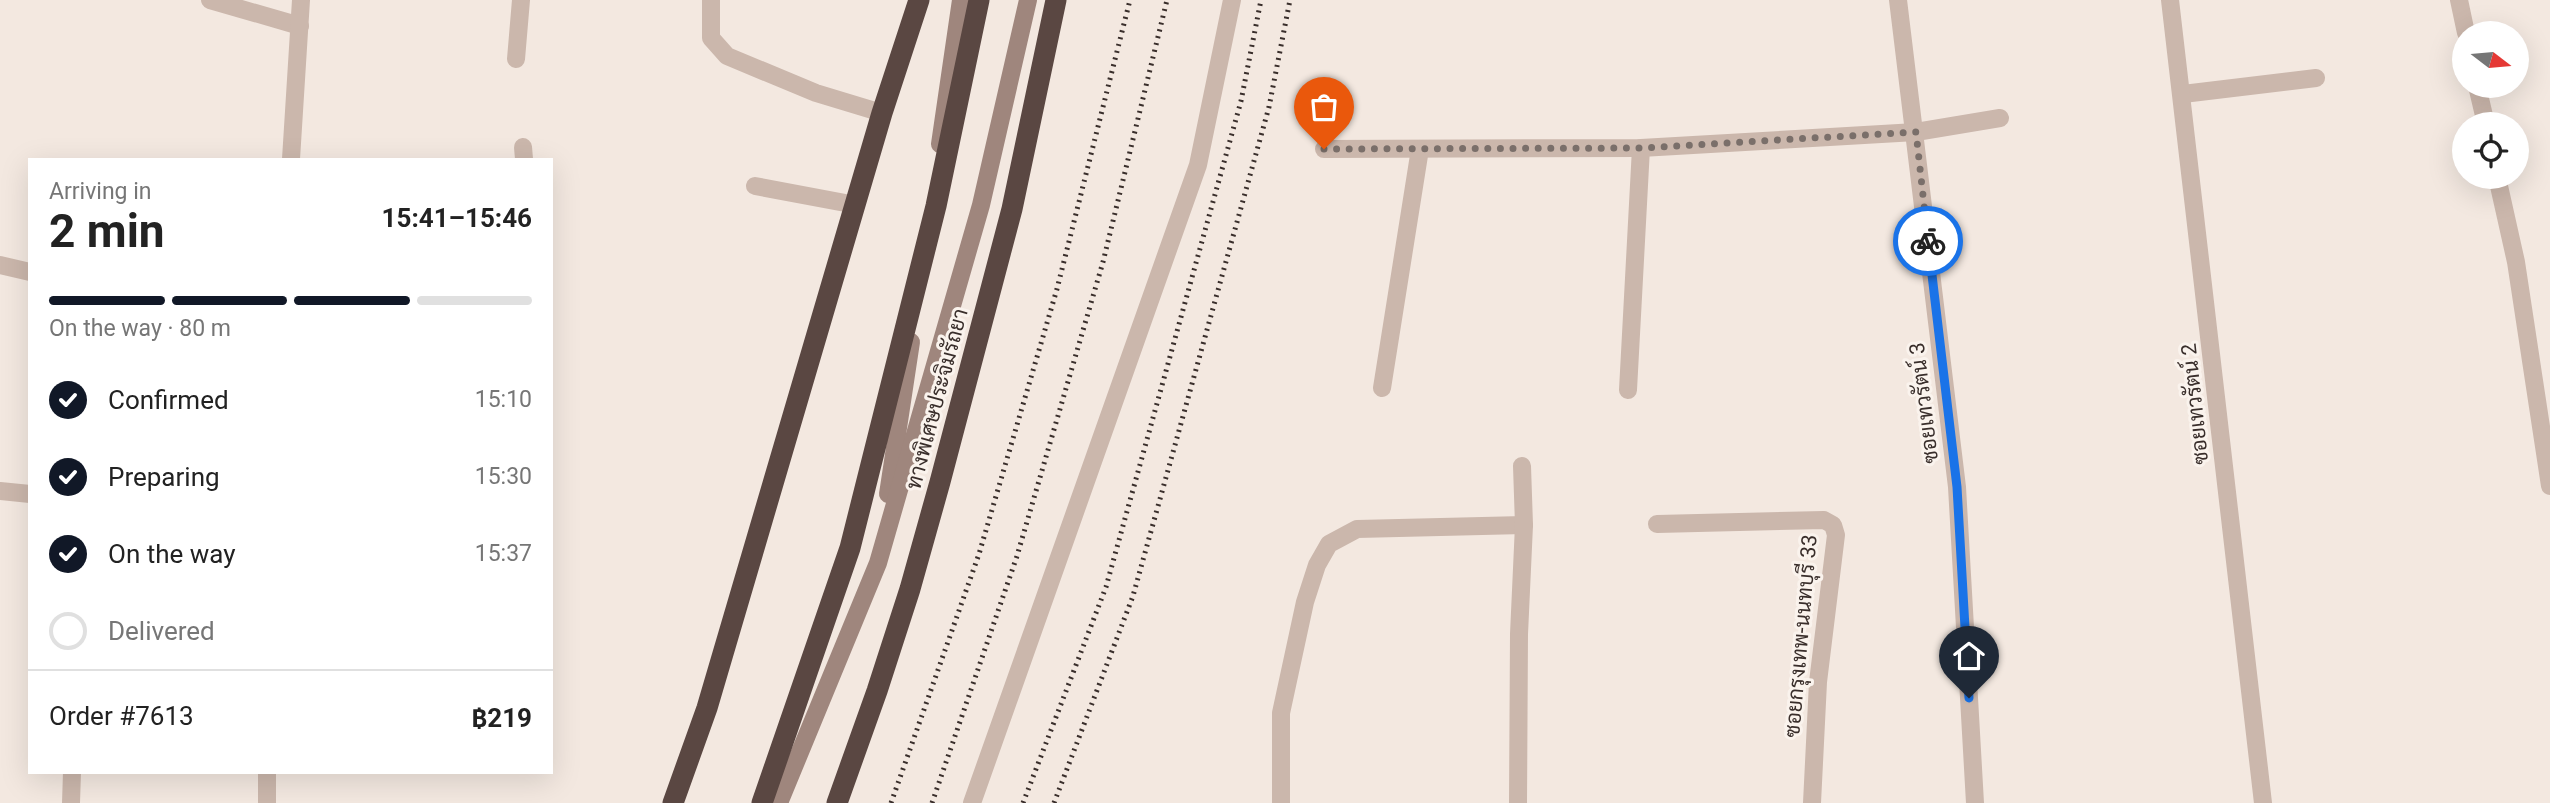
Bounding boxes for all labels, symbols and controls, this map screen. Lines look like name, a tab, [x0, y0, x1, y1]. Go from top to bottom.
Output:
north arrow	[2452, 21, 2529, 98]
map controls	[2452, 21, 2529, 189]
pin	[1294, 77, 1354, 149]
icon: bag	[1305, 88, 1343, 126]
button: locate	[2452, 112, 2529, 189]
text: Arriving in	[49, 178, 152, 205]
text: 15:41–15:46	[382, 203, 532, 233]
text: 2 min	[49, 204, 165, 258]
courier	[1893, 206, 1963, 276]
icon: bike	[1909, 222, 1947, 260]
street label: ทางพิเศษประจิมรัถยา	[901, 306, 973, 492]
text: On the way · 80 m	[49, 315, 231, 342]
street label: ซอยเทวรัตน์ 3	[1903, 341, 1943, 465]
street label: ซอยเทวรัตน์ 2	[2175, 342, 2213, 466]
icon: check	[49, 381, 87, 419]
text: Confirmed	[108, 385, 229, 415]
text: 15:10	[475, 386, 532, 413]
icon: check	[49, 458, 87, 496]
text: Preparing	[108, 462, 220, 492]
text: 15:30	[475, 463, 532, 490]
street label: ซอยกรุงเทพ-นนทบุรี 33	[1779, 534, 1824, 739]
icon: check	[49, 535, 87, 573]
text: On the way	[108, 539, 236, 569]
text: 15:37	[475, 540, 532, 567]
text: Delivered	[108, 616, 215, 646]
pin	[1939, 626, 1999, 698]
icon: home	[1950, 637, 1988, 675]
text: Order #7613	[49, 701, 194, 731]
text: ฿219	[472, 703, 532, 733]

